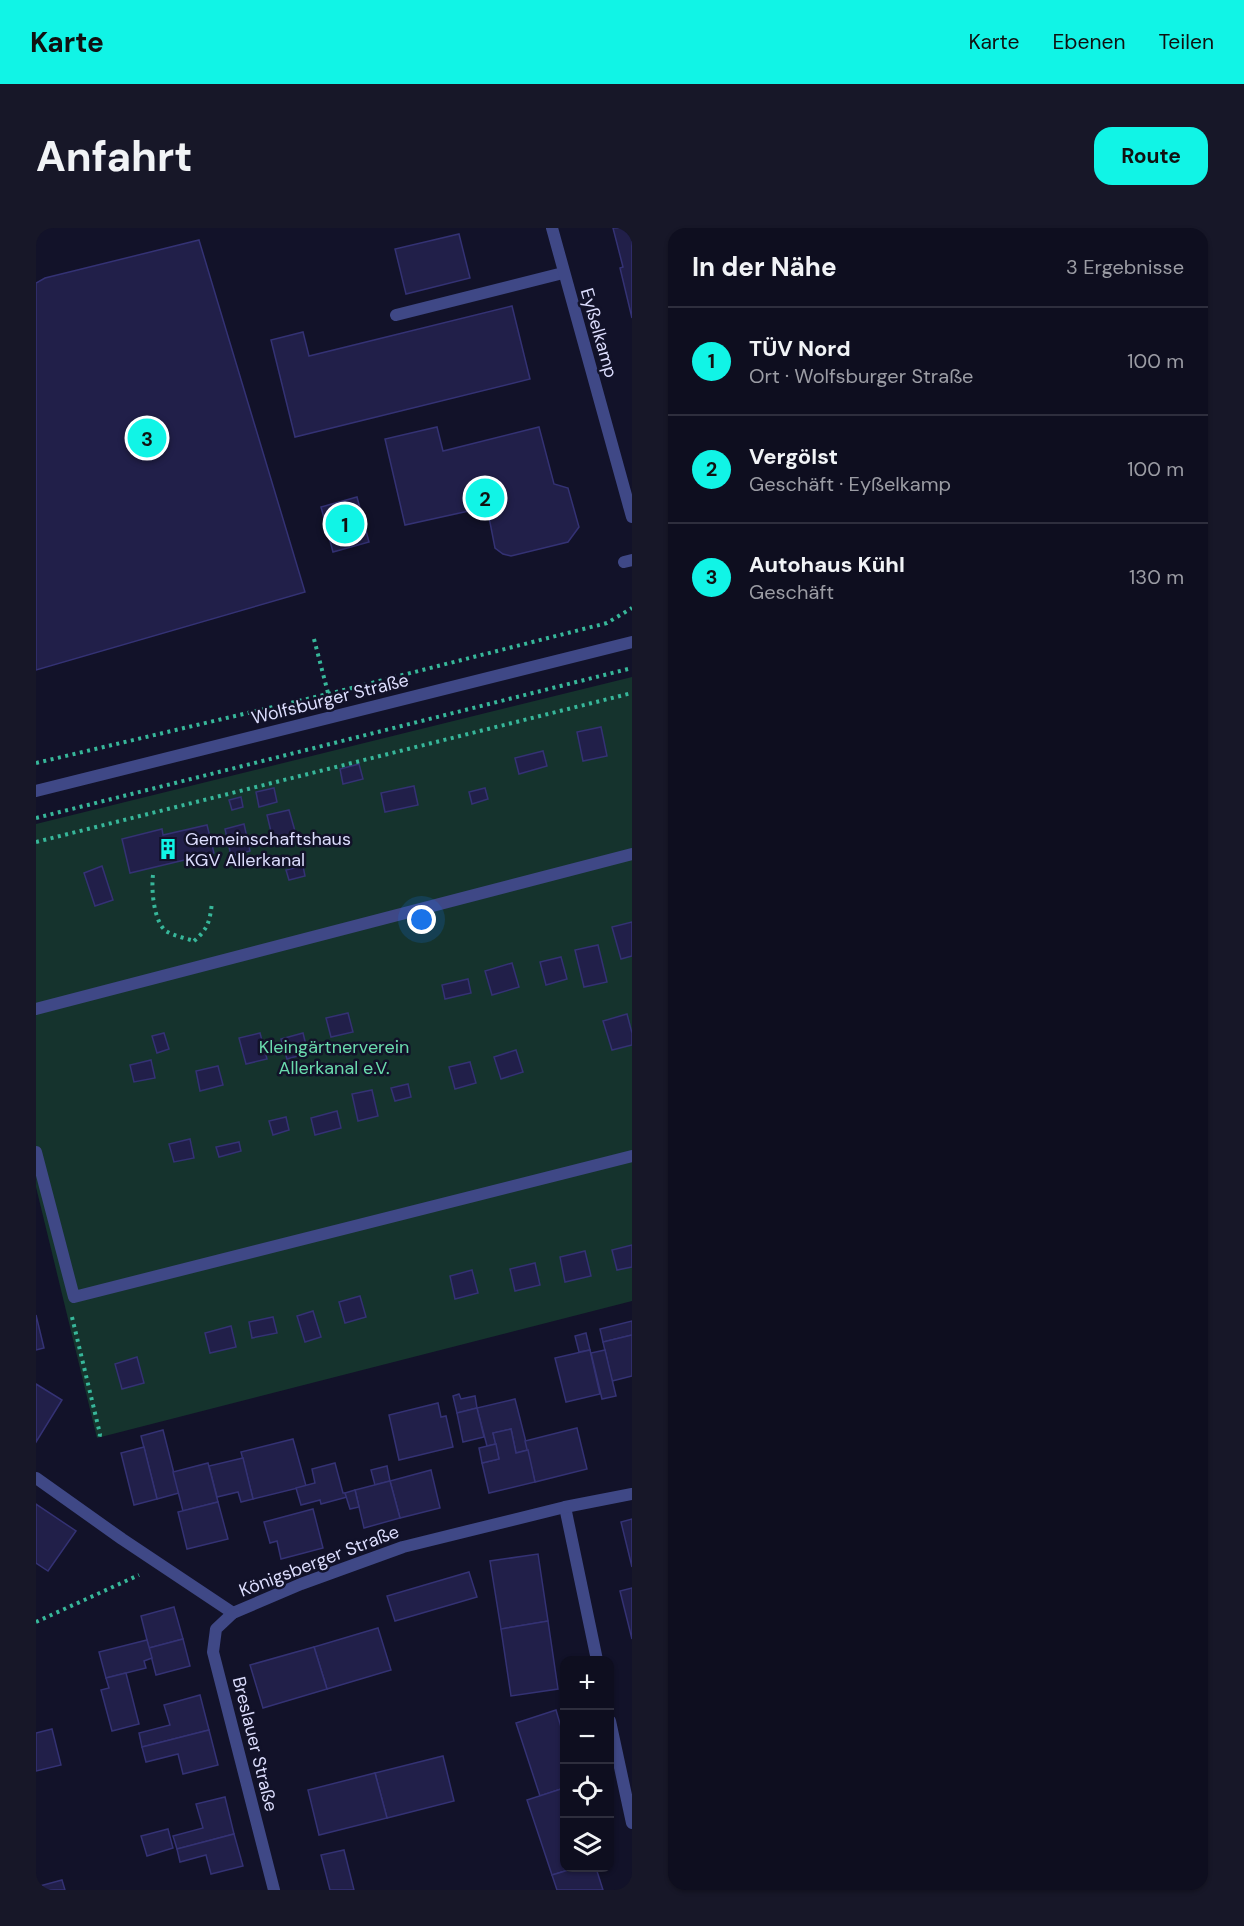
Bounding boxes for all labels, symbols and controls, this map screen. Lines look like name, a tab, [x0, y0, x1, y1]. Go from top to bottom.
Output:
text: Karte	[30, 24, 104, 61]
text: Karte	[969, 28, 1019, 56]
text: Ebenen	[1052, 28, 1125, 56]
text: Teilen	[1158, 28, 1214, 56]
button: Route	[1094, 127, 1208, 185]
text: Anfahrt	[36, 129, 192, 184]
text: In der Nähe	[692, 250, 837, 284]
text: 3 Ergebnisse	[1066, 254, 1184, 280]
street label: Eyßelkamp	[575, 285, 623, 381]
text: TÜV Nord	[749, 334, 851, 363]
text: 1	[708, 348, 715, 374]
text: 100 m	[1127, 348, 1184, 374]
text: Ort · Wolfsburger Straße	[749, 363, 973, 389]
pin: 3	[128, 416, 166, 460]
text: Vergölst	[749, 442, 838, 471]
text: 2	[706, 456, 717, 482]
text: 100 m	[1127, 456, 1184, 482]
text: Geschäft · Eyßelkamp	[749, 471, 951, 497]
pin: 2	[466, 476, 504, 520]
pin: 1	[326, 502, 364, 546]
text: Autohaus Kühl	[749, 550, 905, 579]
text: 3	[705, 564, 718, 590]
text: 130 m	[1129, 564, 1184, 590]
text: Geschäft	[749, 579, 834, 605]
street label: Wolfsburger Straße	[249, 668, 411, 730]
place label: Gemeinschaftshaus KGV Allerkanal	[185, 827, 351, 872]
building icon: Gemeinschaftshaus KGV Allerkanal	[156, 837, 180, 861]
your location	[407, 905, 436, 934]
park label: Kleingärtnerverein Allerkanal e.V.	[259, 1035, 409, 1080]
street label: Königsberger Straße	[236, 1519, 402, 1603]
map controls	[560, 1656, 614, 1872]
button: +	[560, 1656, 614, 1710]
street label: Breslauer Straße	[227, 1674, 283, 1814]
button: −	[560, 1710, 614, 1764]
button: locate	[560, 1764, 614, 1818]
button: layers	[560, 1818, 614, 1872]

